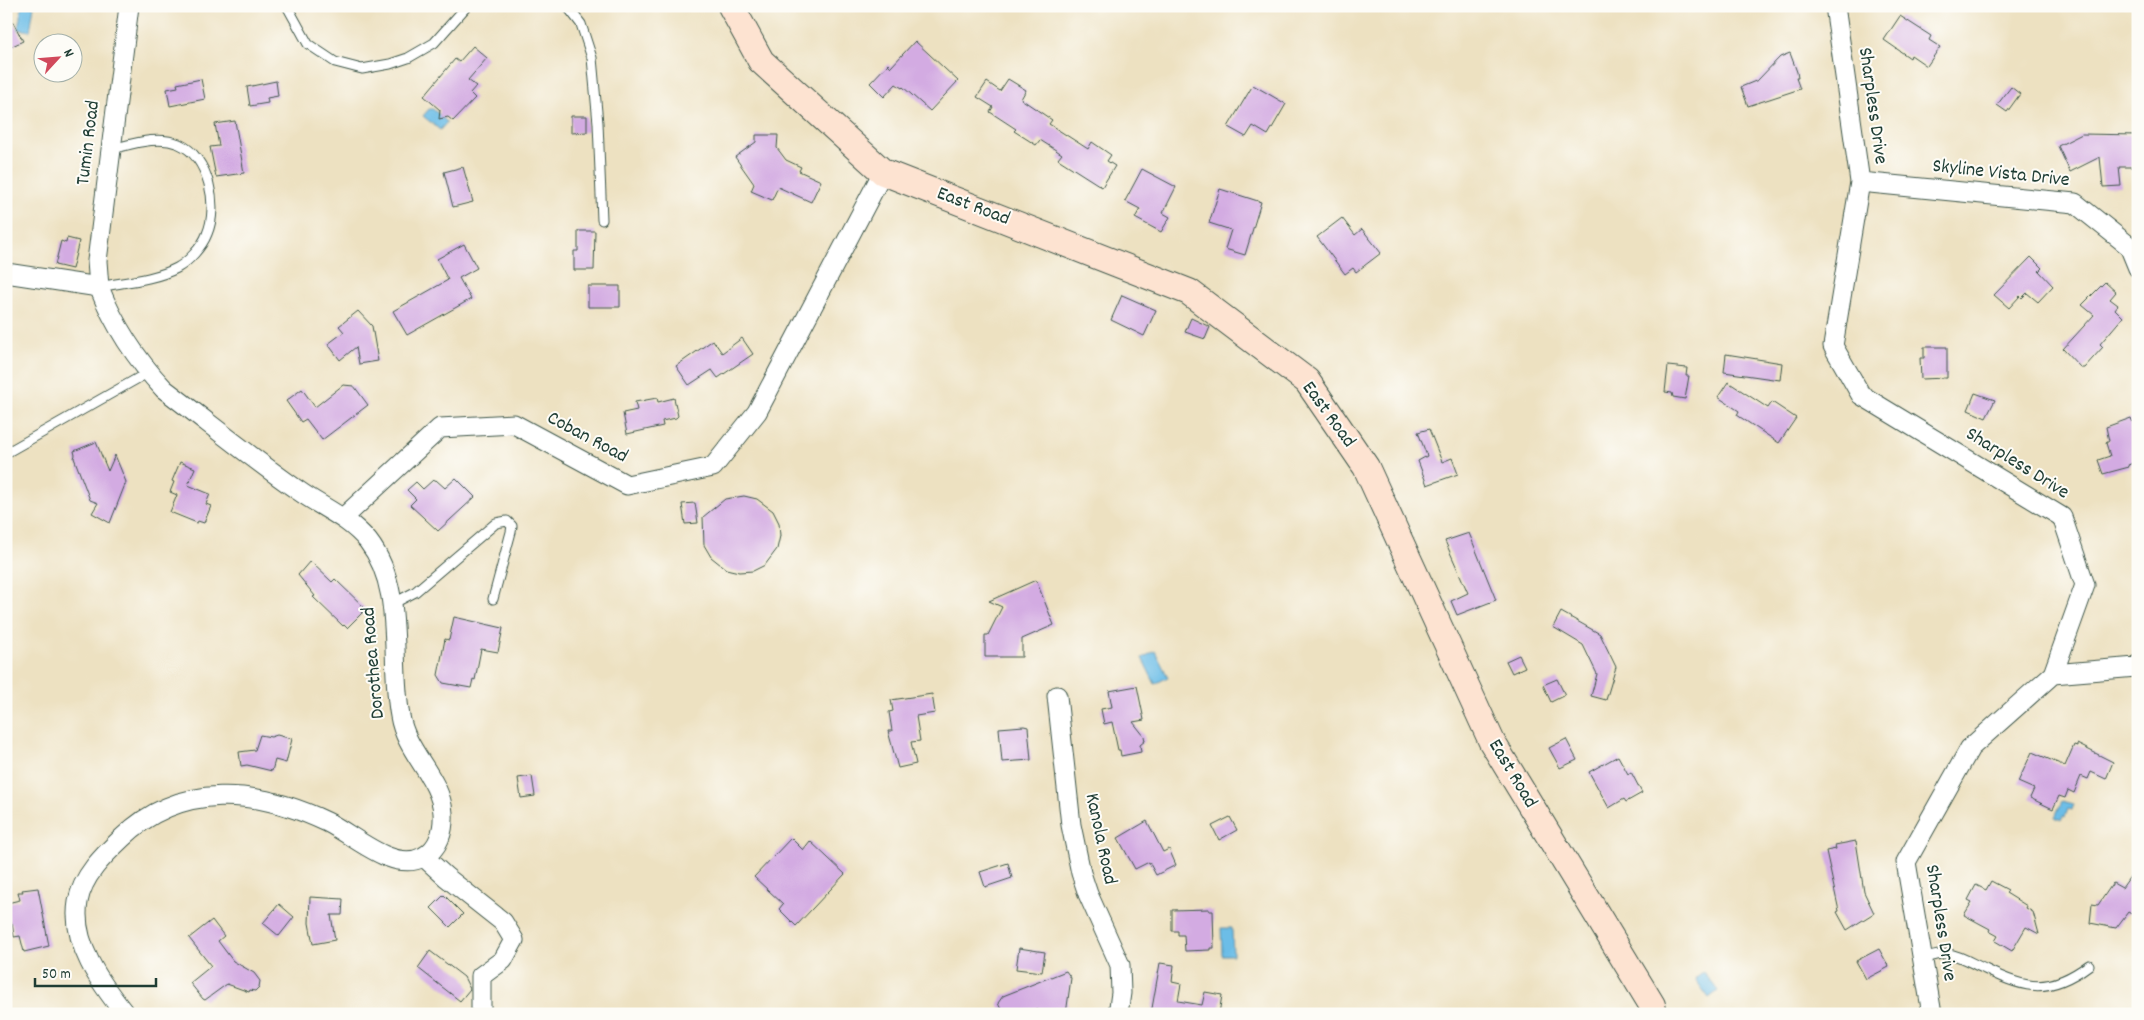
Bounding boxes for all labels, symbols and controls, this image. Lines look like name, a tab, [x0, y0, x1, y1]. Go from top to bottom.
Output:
north arrow	[32, 32, 82, 82]
text: N	[57, 46, 78, 61]
street label: Sharpless Drive	[1850, 46, 1894, 166]
street label: Tumin Road	[70, 99, 108, 187]
street label: Skyline Vista Drive	[1931, 153, 2071, 195]
street label: East Road	[932, 180, 1014, 234]
street label: East Road	[1294, 376, 1362, 454]
street label: Coban Road	[542, 405, 632, 471]
street label: Sharpless Drive	[1960, 421, 2074, 507]
street label: Dorothea Road	[355, 606, 393, 720]
street label: East Road	[1480, 734, 1544, 814]
street label: Kanola Road	[1077, 791, 1123, 887]
street label: Sharpless Drive	[1917, 863, 1963, 983]
scale bar	[35, 955, 156, 987]
text: 50 m	[42, 964, 71, 986]

